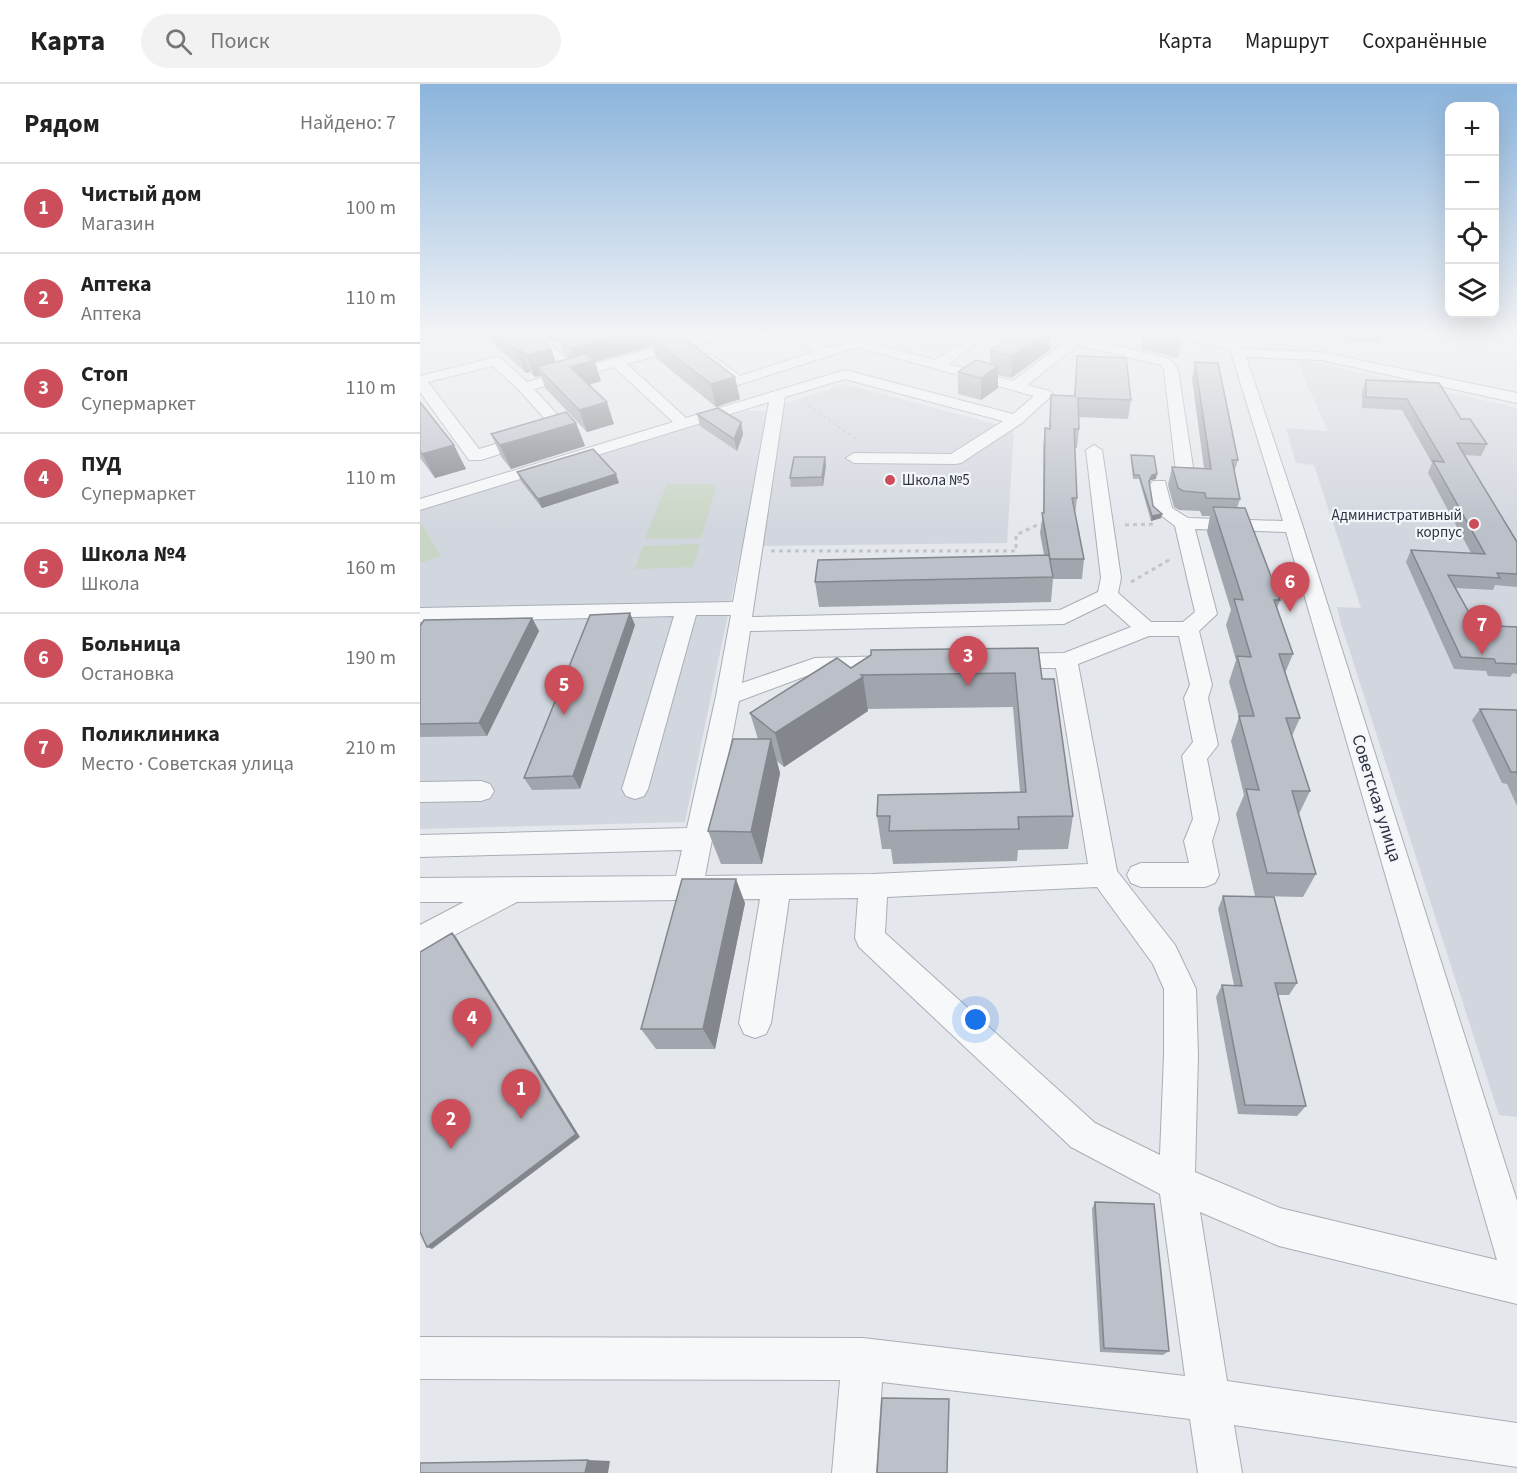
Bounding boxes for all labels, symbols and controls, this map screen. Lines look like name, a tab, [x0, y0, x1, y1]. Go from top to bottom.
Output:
search box	[141, 14, 561, 68]
text: Карта	[30, 21, 105, 61]
icon: search	[162, 25, 195, 58]
text: Поиск	[210, 25, 270, 57]
text: Карта	[1158, 26, 1212, 56]
text: Маршрут	[1245, 26, 1329, 56]
text: Сохранённые	[1362, 26, 1487, 56]
map controls	[1445, 102, 1499, 318]
button: +	[1445, 102, 1499, 156]
text: Рядом	[24, 105, 100, 142]
text: Найдено: 7	[300, 109, 396, 137]
button: −	[1445, 156, 1499, 210]
text: Чистый дом	[81, 178, 202, 210]
text: 1	[38, 194, 49, 222]
text: 100 m	[346, 194, 396, 222]
text: Магазин	[81, 210, 155, 238]
button: locate	[1445, 210, 1499, 264]
button: layers	[1445, 264, 1499, 318]
text: Аптека	[81, 268, 151, 300]
text: 2	[38, 284, 49, 312]
text: 110 m	[346, 284, 396, 312]
text: Аптека	[81, 300, 142, 328]
text: Стоп	[81, 358, 128, 390]
text: 3	[38, 374, 49, 402]
text: 110 m	[346, 374, 396, 402]
text: Супермаркет	[81, 390, 196, 418]
text: ПУД	[81, 448, 121, 480]
text: 4	[38, 464, 49, 492]
text: 110 m	[346, 464, 396, 492]
place label: Школа №5	[902, 470, 970, 491]
marker: Школа №5	[883, 473, 897, 487]
text: Супермаркет	[81, 480, 196, 508]
place label: Административный корпус	[1332, 505, 1462, 543]
marker: Административный корпус	[1467, 517, 1481, 531]
text: Школа №4	[81, 538, 186, 570]
text: 5	[38, 554, 49, 582]
text: 160 m	[346, 554, 396, 582]
pin: 6	[1270, 562, 1310, 612]
text: Школа	[81, 570, 140, 598]
pin: 7	[1462, 606, 1502, 655]
text: Больница	[81, 628, 181, 660]
pin: 3	[948, 636, 988, 686]
text: 6	[38, 644, 49, 672]
text: 190 m	[346, 644, 396, 672]
text: Остановка	[81, 660, 174, 688]
pin: 5	[544, 666, 584, 715]
text: Поликлиника	[81, 718, 220, 750]
street label: Советская улица	[1345, 731, 1408, 865]
text: 7	[38, 734, 49, 762]
text: 210 m	[346, 734, 396, 762]
text: Место · Советская улица	[81, 750, 294, 778]
pin: 4	[452, 998, 492, 1048]
your location	[961, 1005, 990, 1034]
pin: 1	[502, 1070, 540, 1119]
pin: 2	[432, 1100, 471, 1149]

